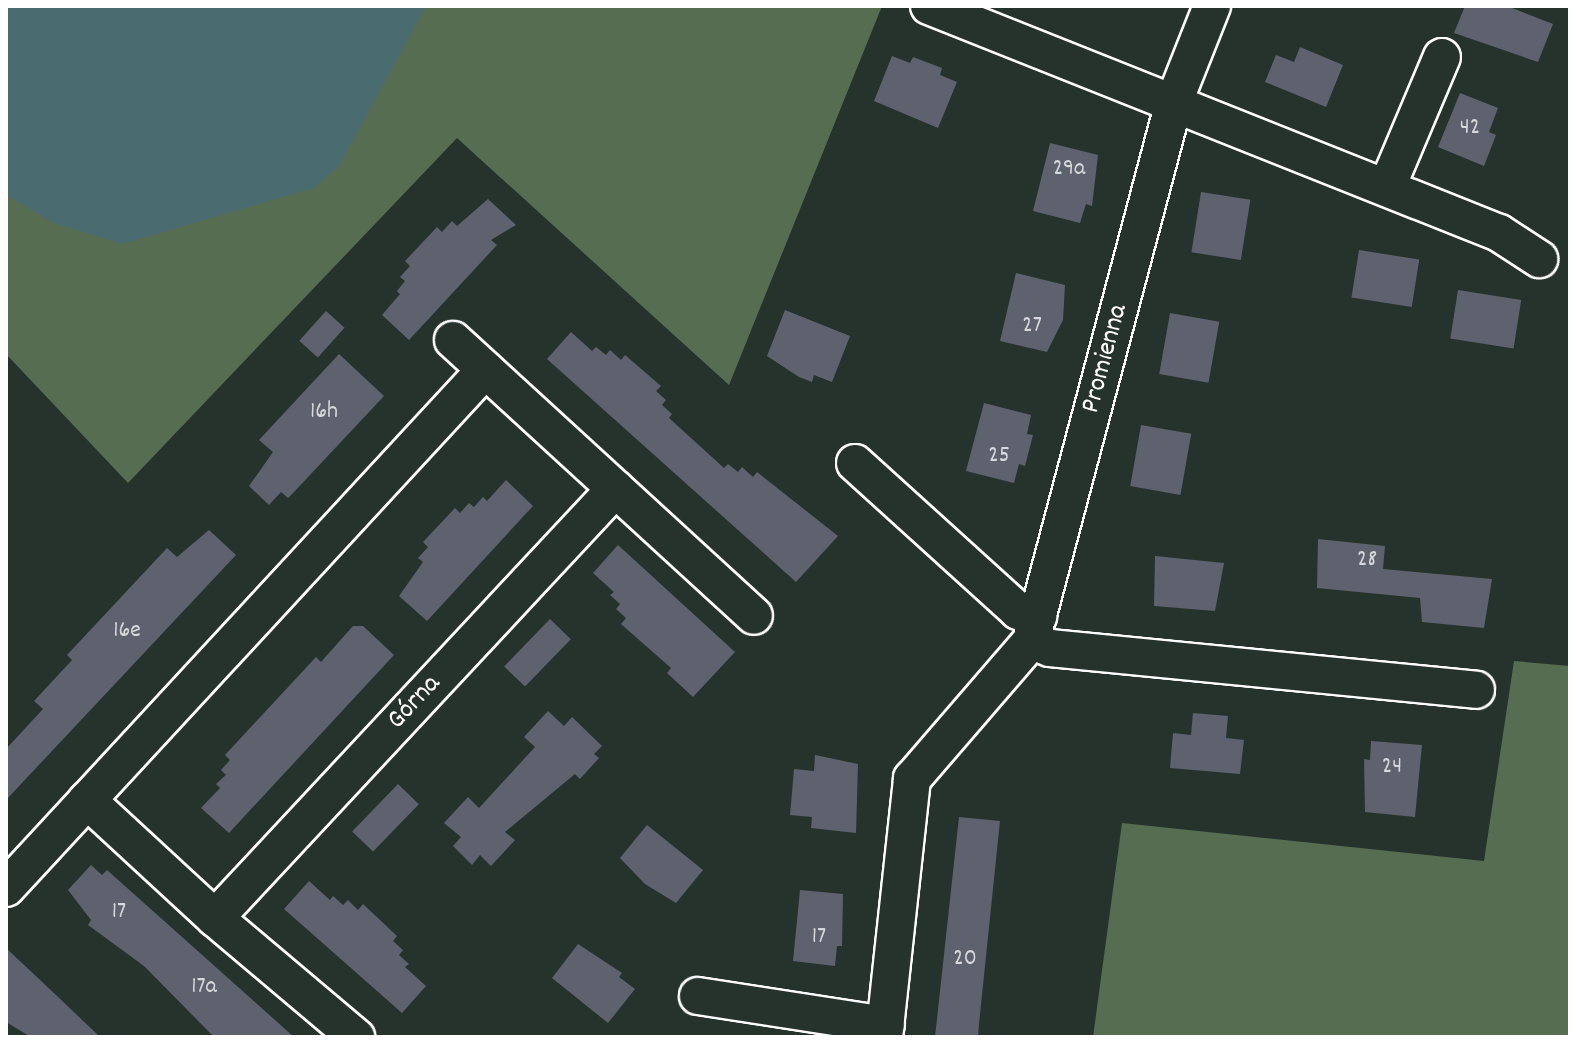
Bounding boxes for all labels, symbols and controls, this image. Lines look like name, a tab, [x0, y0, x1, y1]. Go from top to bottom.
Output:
house number: 42	[1460, 115, 1480, 143]
house number: 29a	[1053, 156, 1085, 184]
street label: Promienna	[1075, 301, 1137, 417]
house number: 27	[1022, 313, 1042, 341]
house number: 16h	[310, 399, 338, 427]
house number: 25	[988, 443, 1010, 471]
house number: 28	[1357, 547, 1377, 575]
house number: 16e	[113, 618, 141, 646]
street label: Górna	[381, 668, 449, 738]
house number: 24	[1382, 754, 1402, 782]
house number: 17	[112, 899, 126, 927]
house number: 17	[812, 924, 826, 952]
house number: 20	[953, 946, 977, 974]
house number: 17a	[191, 974, 217, 1002]

